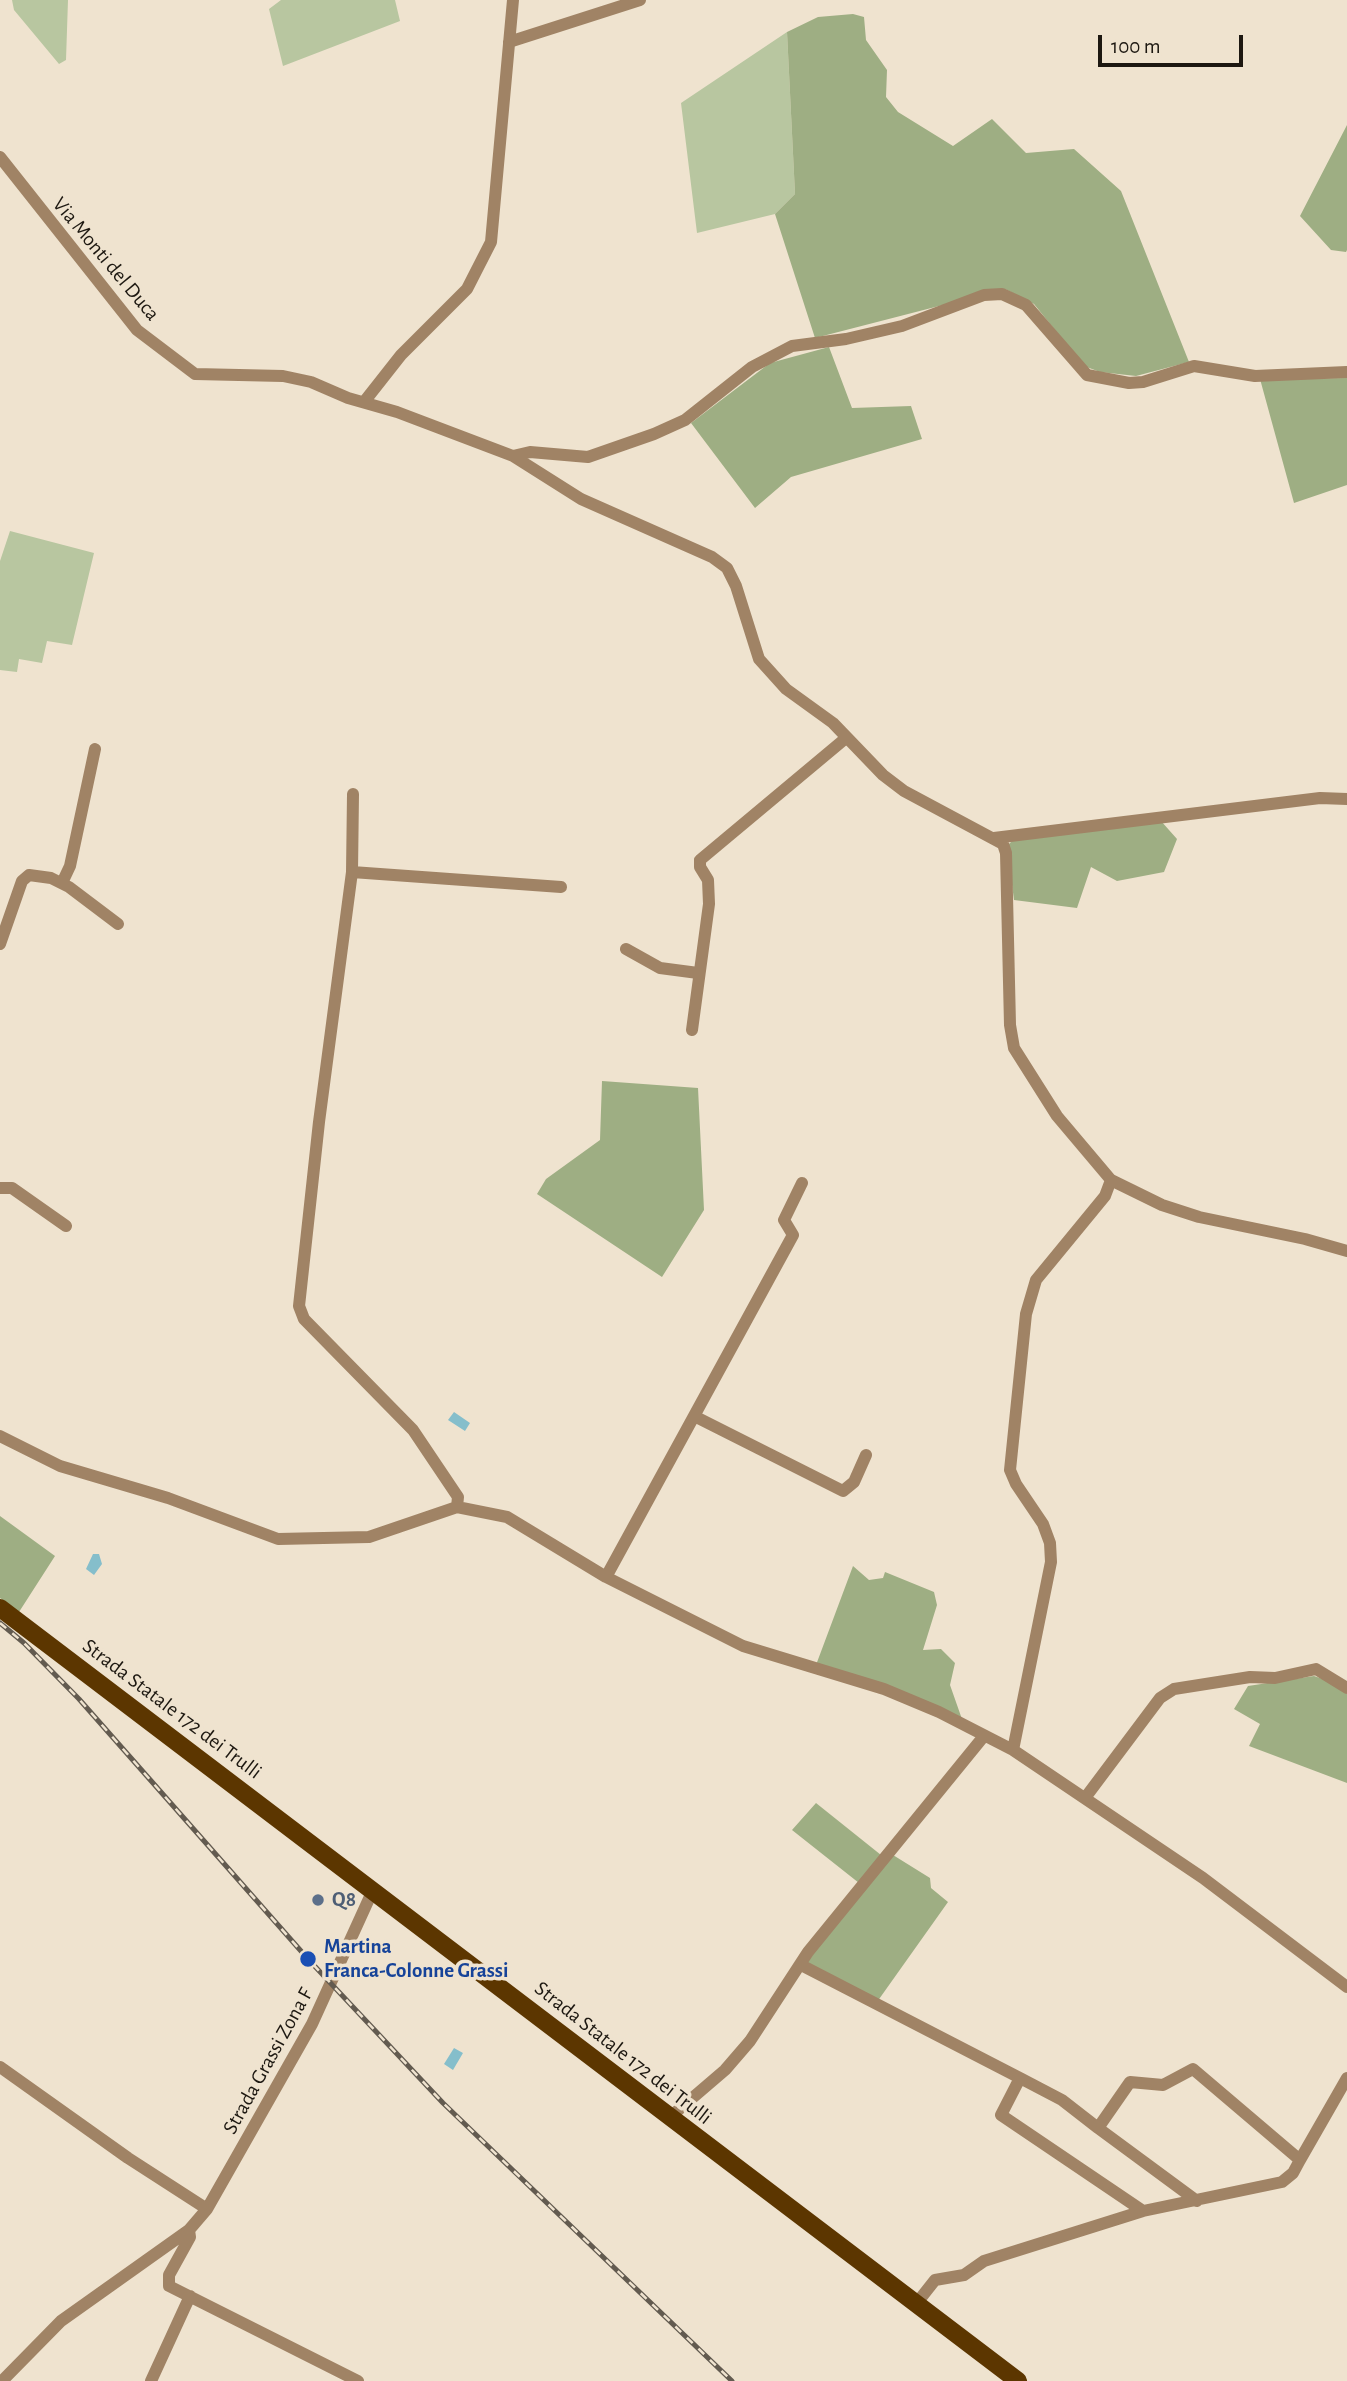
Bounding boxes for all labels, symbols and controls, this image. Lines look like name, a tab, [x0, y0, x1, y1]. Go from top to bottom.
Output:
scale bar	[1102, 21, 1247, 65]
text: 100 m	[1111, 36, 1161, 57]
street label: Via Monti del Duca	[47, 192, 165, 326]
street label: Strada Statale 172 dei Trulli	[77, 1633, 267, 1785]
place label: Q8	[332, 1887, 356, 1913]
marker: Q8	[310, 1892, 326, 1908]
place label: Martina Franca-Colonne Grassi	[324, 1934, 508, 1984]
marker: Martina Franca-Colonne Grassi	[298, 1949, 318, 1969]
street label: Strada Statale 172 dei Trulli	[529, 1976, 717, 2130]
street label: Strada Grassi Zona F	[217, 1984, 319, 2138]

